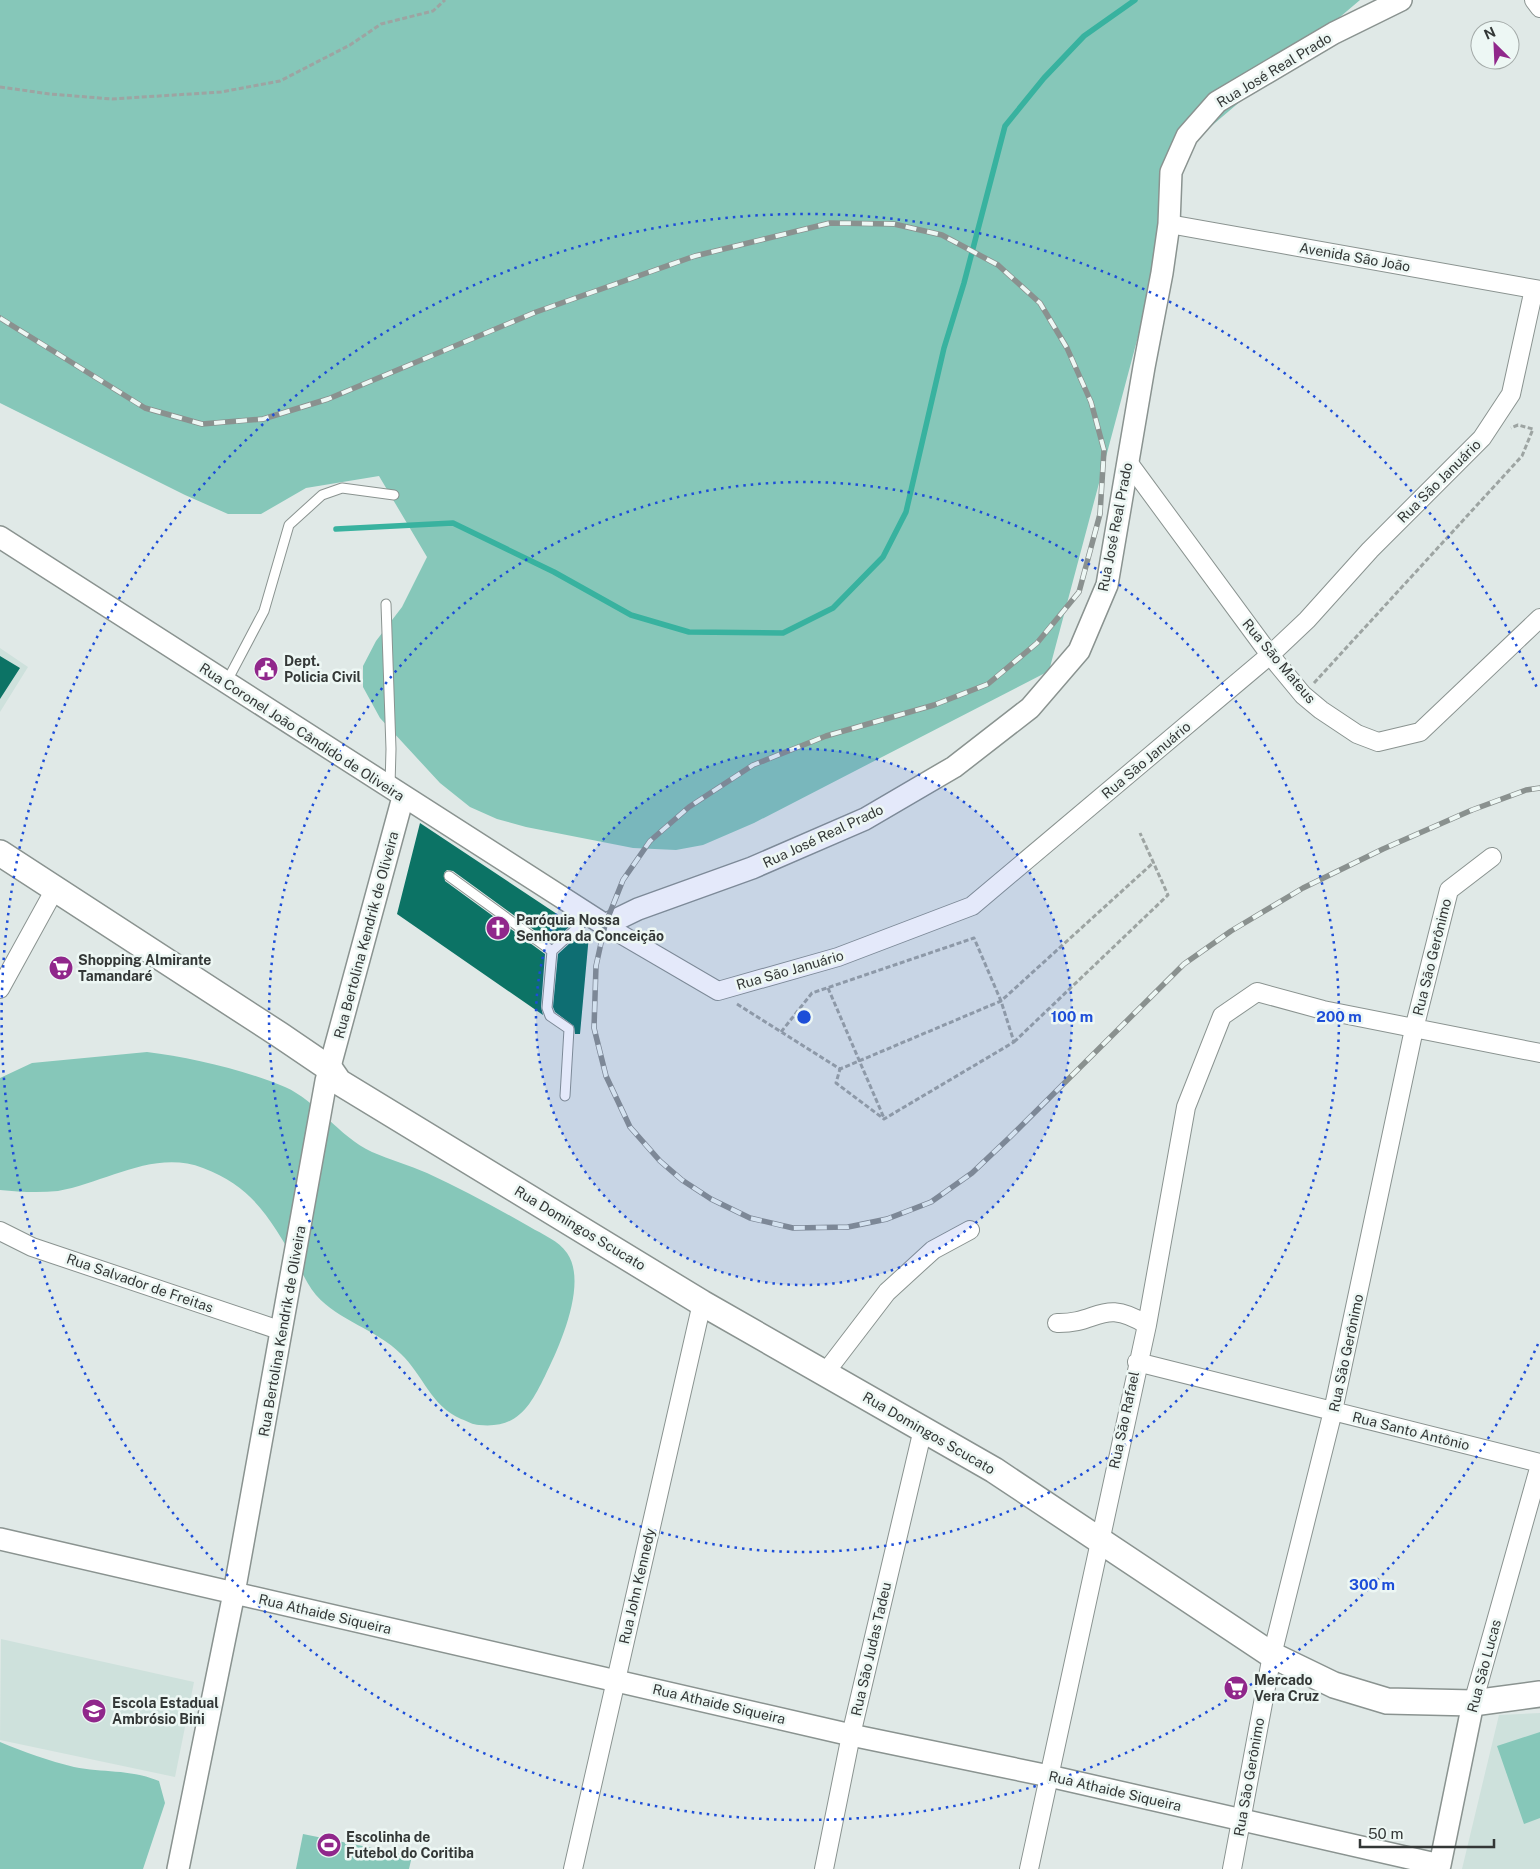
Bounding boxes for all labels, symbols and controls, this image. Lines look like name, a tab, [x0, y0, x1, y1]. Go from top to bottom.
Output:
north arrow	[1470, 20, 1520, 70]
text: N	[1481, 24, 1498, 43]
street label: Rua José Real Prado	[1214, 29, 1334, 111]
street label: Avenida São João	[1298, 239, 1412, 275]
street label: Rua São Januário	[1394, 436, 1484, 526]
street label: Rua José Real Prado	[1095, 461, 1135, 593]
street label: Rua São Mateus	[1239, 616, 1319, 706]
place label: Dept. Policia Civil	[284, 653, 362, 685]
public building icon: Dept. Policia Civil	[253, 656, 279, 682]
street label: Rua Coronel João Cândido de Oliveira	[197, 660, 407, 804]
street label: Rua São Januário	[1098, 718, 1194, 802]
street label: Rua José Real Prado	[760, 801, 886, 871]
street label: Rua Bertolina Kendrik de Oliveira	[331, 830, 401, 1040]
street label: Rua São Gerônimo	[1410, 897, 1454, 1017]
place label: Paróquia Nossa Senhora da Conceição	[516, 912, 664, 944]
church icon: Paróquia Nossa Senhora da Conceição	[485, 915, 511, 941]
street label: Rua São Januário	[734, 947, 846, 993]
place label: Shopping Almirante Tamandaré	[78, 952, 211, 984]
supermarket icon: Shopping Almirante Tamandaré	[48, 955, 74, 981]
centre of rings	[795, 1008, 813, 1026]
text: 100 m	[1051, 1008, 1093, 1025]
text: 200 m	[1316, 1008, 1362, 1025]
street label: Rua Domingos Scucato	[512, 1183, 648, 1274]
street label: Rua Bertolina Kendrik de Oliveira	[256, 1224, 308, 1438]
street label: Rua Salvador de Freitas	[65, 1250, 215, 1316]
street label: Rua São Gerônimo	[1326, 1293, 1366, 1413]
street label: Rua São Rafael	[1106, 1370, 1142, 1470]
street label: Rua Domingos Scucato	[860, 1389, 998, 1477]
street label: Rua Santo Antônio	[1351, 1409, 1471, 1453]
street label: Rua John Kennedy	[616, 1526, 658, 1646]
text: 300 m	[1349, 1576, 1395, 1593]
street label: Rua São Judas Tadeu	[848, 1581, 894, 1717]
street label: Rua Athaide Siqueira	[257, 1591, 393, 1637]
street label: Rua São Lucas	[1464, 1618, 1504, 1714]
place label: Mercado Vera Cruz	[1254, 1672, 1319, 1704]
supermarket icon: Mercado Vera Cruz	[1223, 1675, 1249, 1701]
street label: Rua Athaide Siqueira	[651, 1681, 787, 1727]
place label: Escola Estadual Ambrósio Bini	[112, 1695, 219, 1727]
school or university icon: Escola Estadual Ambrósio Bini	[81, 1698, 107, 1724]
street label: Rua São Gerônimo	[1231, 1716, 1267, 1838]
street label: Rua Athaide Siqueira	[1047, 1768, 1183, 1814]
scale bar	[1360, 1816, 1494, 1848]
text: 50 m	[1368, 1825, 1403, 1842]
place label: Escolinha de Futebol do Coritiba	[346, 1829, 474, 1861]
sports icon: Escolinha de Futebol do Coritiba	[316, 1832, 342, 1858]

